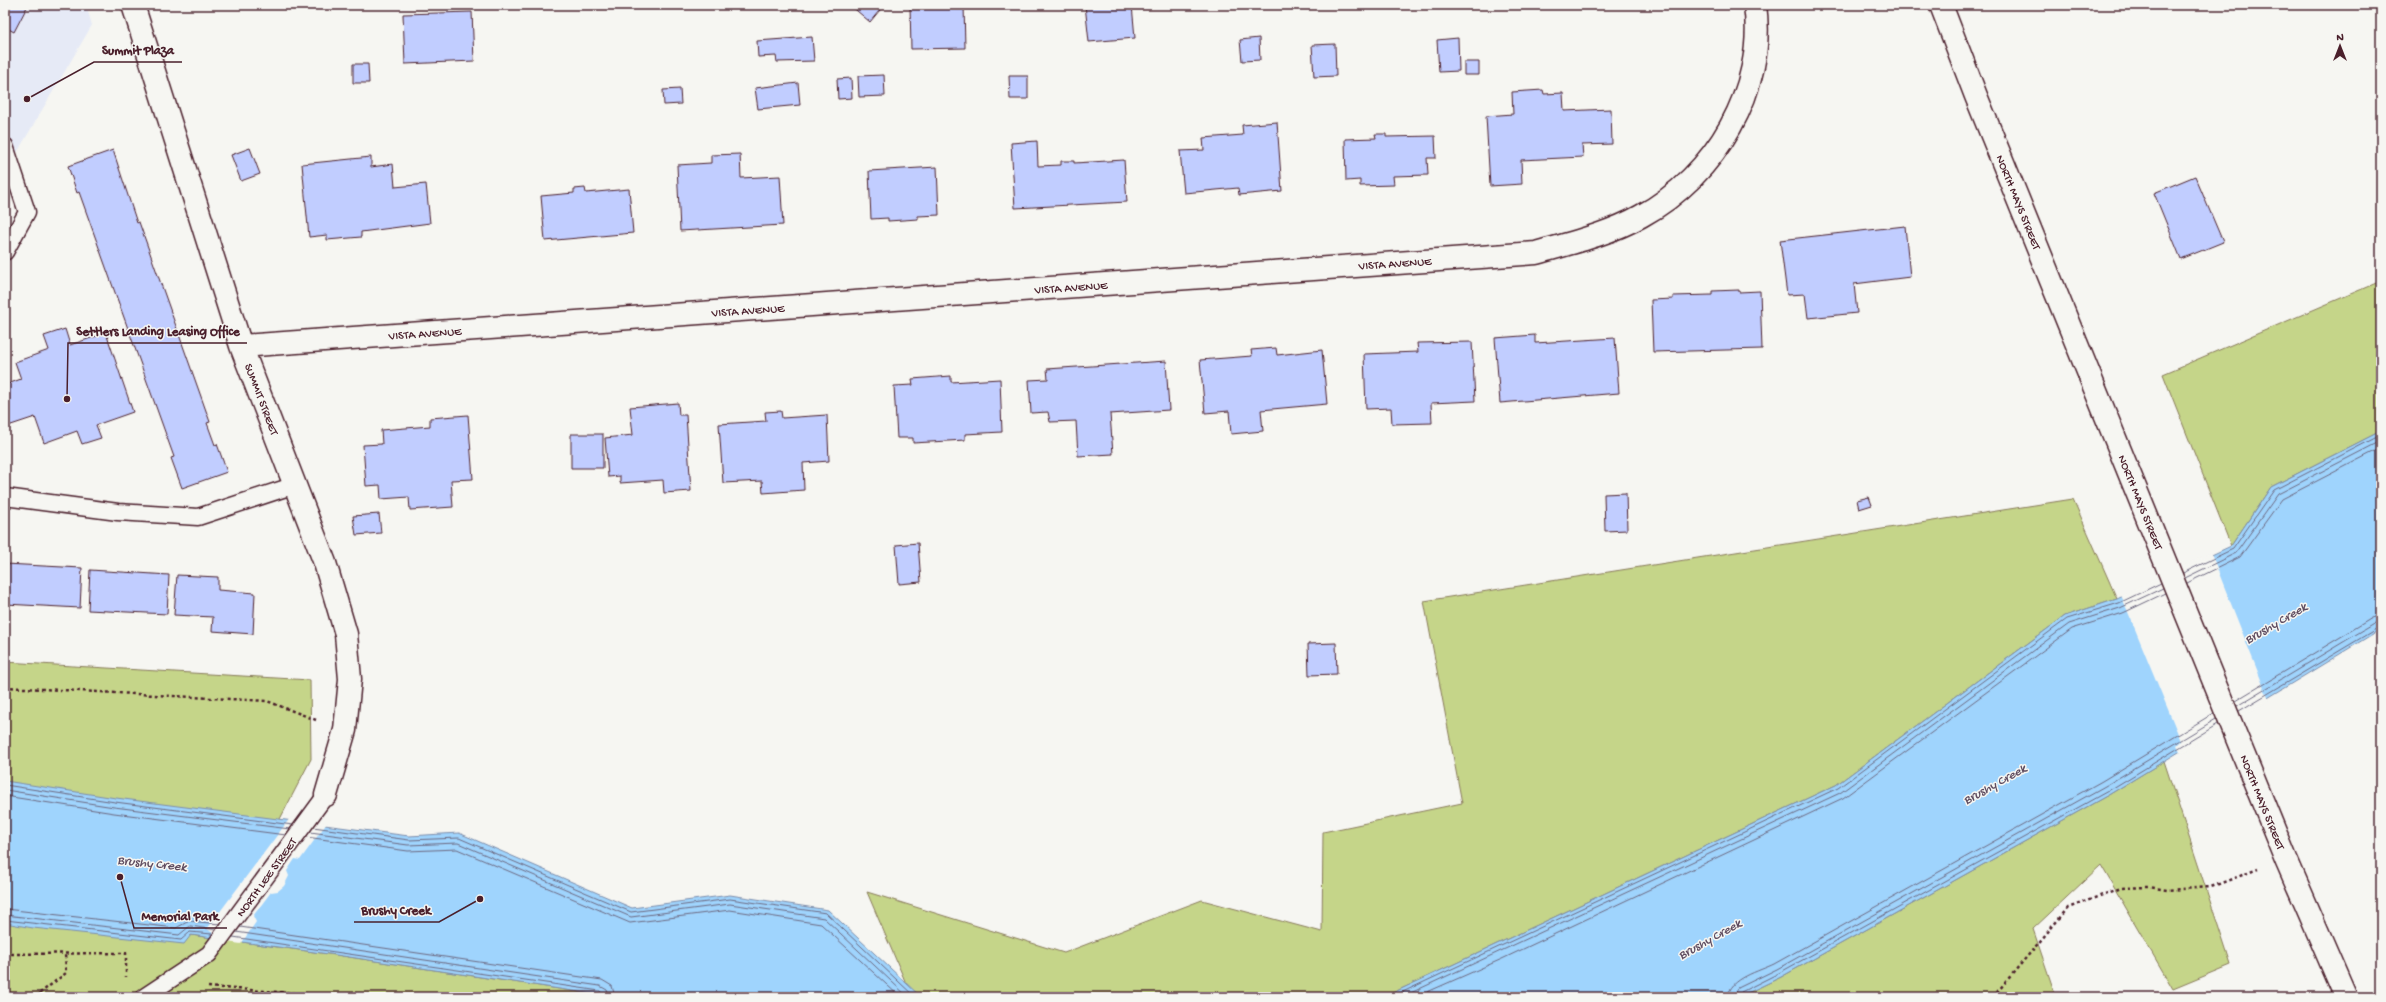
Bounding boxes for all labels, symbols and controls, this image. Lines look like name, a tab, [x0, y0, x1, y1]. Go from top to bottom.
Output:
north arrow	[2320, 26, 2360, 66]
text: N	[2336, 32, 2344, 44]
callout: Summit Plaza	[94, 37, 182, 62]
text: Summit Plaza	[102, 44, 175, 59]
street label: NORTH MAYS STREET	[1992, 153, 2043, 254]
street label: VISTA AVENUE	[1357, 255, 1433, 275]
street label: VISTA AVENUE	[1033, 279, 1109, 299]
street label: VISTA AVENUE	[710, 302, 786, 322]
callout: Settlers Landing Leasing Office	[68, 318, 247, 343]
text: Settlers Landing Leasing Office	[76, 324, 241, 340]
street label: VISTA AVENUE	[387, 325, 463, 345]
street label: SUMMIT STREET	[240, 362, 281, 439]
street label: NORTH MAYS STREET	[2114, 453, 2165, 554]
water label: Brushy Creek	[2242, 600, 2311, 648]
street label: NORTH MAYS STREET	[2236, 753, 2287, 854]
water label: Brushy Creek	[1961, 761, 2030, 809]
street label: NORTH LEE STREET	[234, 835, 302, 920]
water label: Brushy Creek	[116, 853, 188, 876]
callout: Brushy Creek	[354, 897, 439, 922]
callout: Memorial Park	[134, 903, 227, 928]
text: Brushy Creek	[360, 904, 433, 919]
text: Memorial Park	[141, 910, 221, 925]
water label: Brushy Creek	[1676, 916, 1745, 964]

